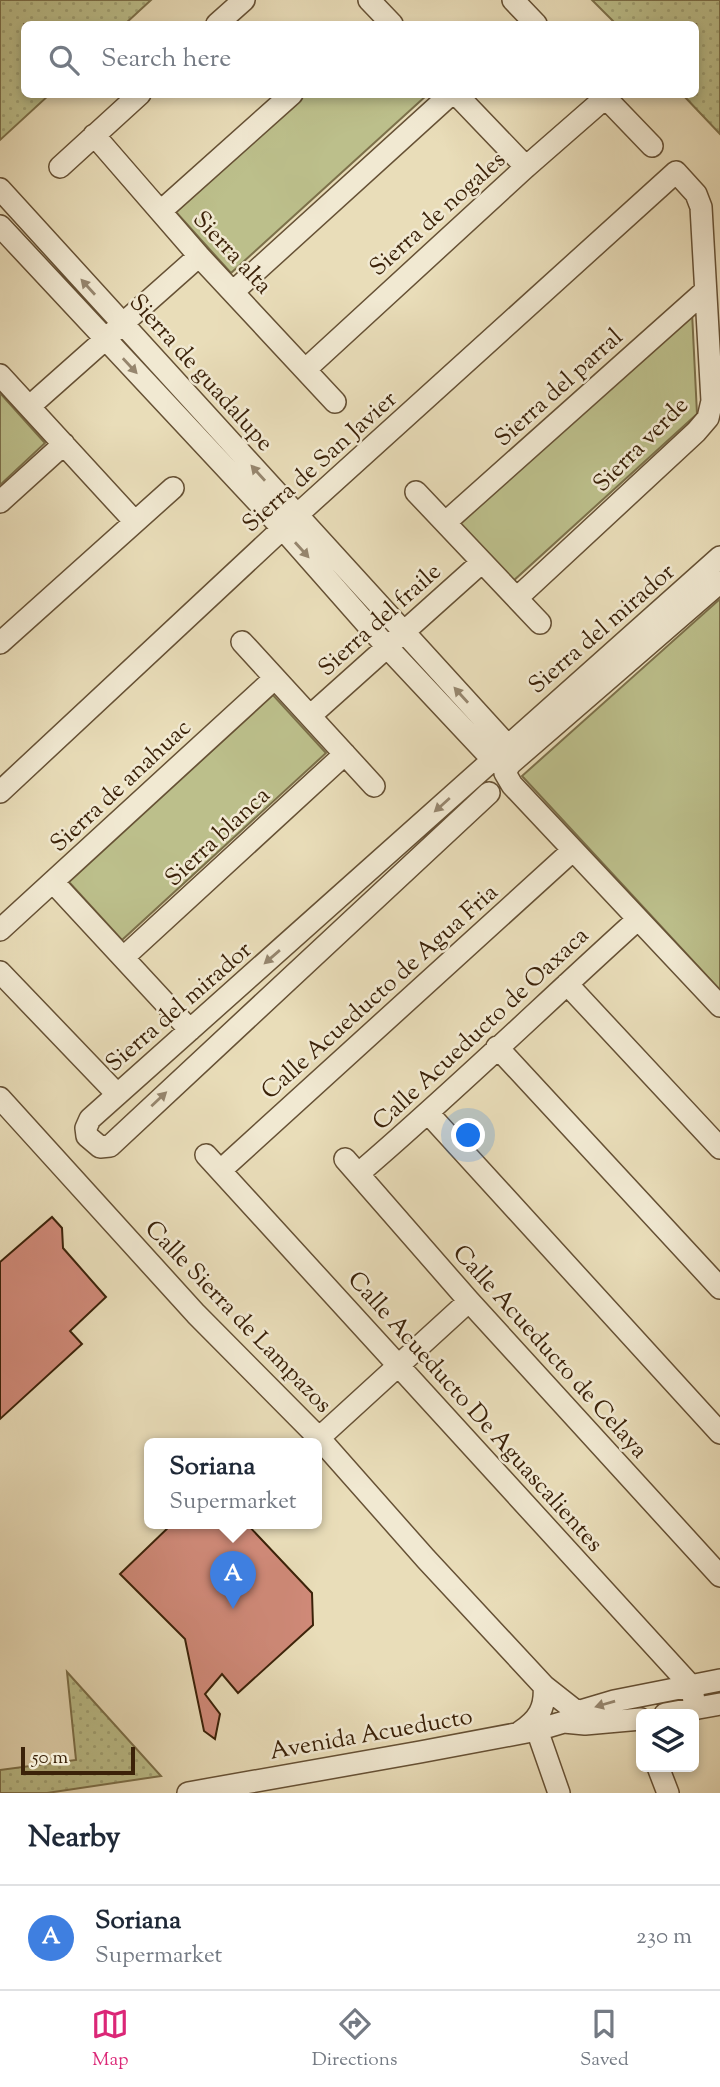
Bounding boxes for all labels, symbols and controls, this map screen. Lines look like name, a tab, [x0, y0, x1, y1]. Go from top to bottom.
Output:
search box	[21, 21, 699, 98]
icon: search	[45, 41, 83, 79]
text: Search here	[101, 41, 231, 78]
street label: Sierra de nogales	[363, 144, 514, 285]
street label: Sierra alta	[184, 204, 279, 303]
one-way arrow	[81, 278, 97, 295]
street label: Sierra de guadalupe	[120, 287, 281, 460]
street label: Sierra del parral	[488, 321, 631, 455]
one-way arrow	[122, 357, 138, 375]
street label: Sierra de San Javier	[235, 384, 405, 541]
street label: Sierra verde	[586, 390, 697, 501]
one-way arrow	[251, 465, 267, 482]
one-way arrow	[294, 542, 309, 559]
street label: Sierra del fraile	[311, 556, 449, 685]
street label: Sierra del mirador	[522, 556, 683, 703]
one-way arrow	[454, 687, 470, 704]
street label: Sierra de anahuac	[43, 712, 199, 861]
street label: Sierra blanca	[158, 780, 279, 895]
one-way arrow	[433, 797, 450, 812]
street label: Calle Acueducto de Agua Fria	[254, 877, 506, 1108]
street label: Calle Acueducto de Oaxaca	[366, 920, 597, 1139]
street label: Sierra del mirador	[99, 934, 260, 1081]
one-way arrow	[263, 949, 281, 965]
one-way arrow	[150, 1091, 167, 1107]
your location	[451, 1118, 485, 1152]
street label: Calle Sierra de Lampazos	[136, 1213, 339, 1422]
street label: Calle Acueducto de Celaya	[444, 1238, 655, 1467]
street label: Calle Acueducto De Aguascalientes	[339, 1264, 610, 1560]
popup	[144, 1438, 322, 1529]
text: Soriana	[169, 1449, 255, 1486]
text: Supermarket	[169, 1486, 297, 1519]
pin: A	[210, 1551, 256, 1609]
one-way arrow	[594, 1699, 615, 1709]
street label: Avenida Acueducto	[267, 1700, 475, 1770]
map controls	[636, 1709, 699, 1772]
button: layers	[636, 1709, 699, 1772]
scale bar	[21, 1744, 135, 1776]
text: 50 m	[32, 1745, 68, 1772]
text: Nearby	[28, 1817, 120, 1860]
text: Soriana	[95, 1903, 181, 1940]
text: A	[42, 1921, 60, 1954]
text: 230 m	[636, 1921, 692, 1954]
text: Supermarket	[95, 1940, 222, 1973]
tab: Map	[91, 2005, 129, 2074]
tab: Directions	[312, 2005, 397, 2074]
tab: Saved	[580, 2005, 629, 2074]

